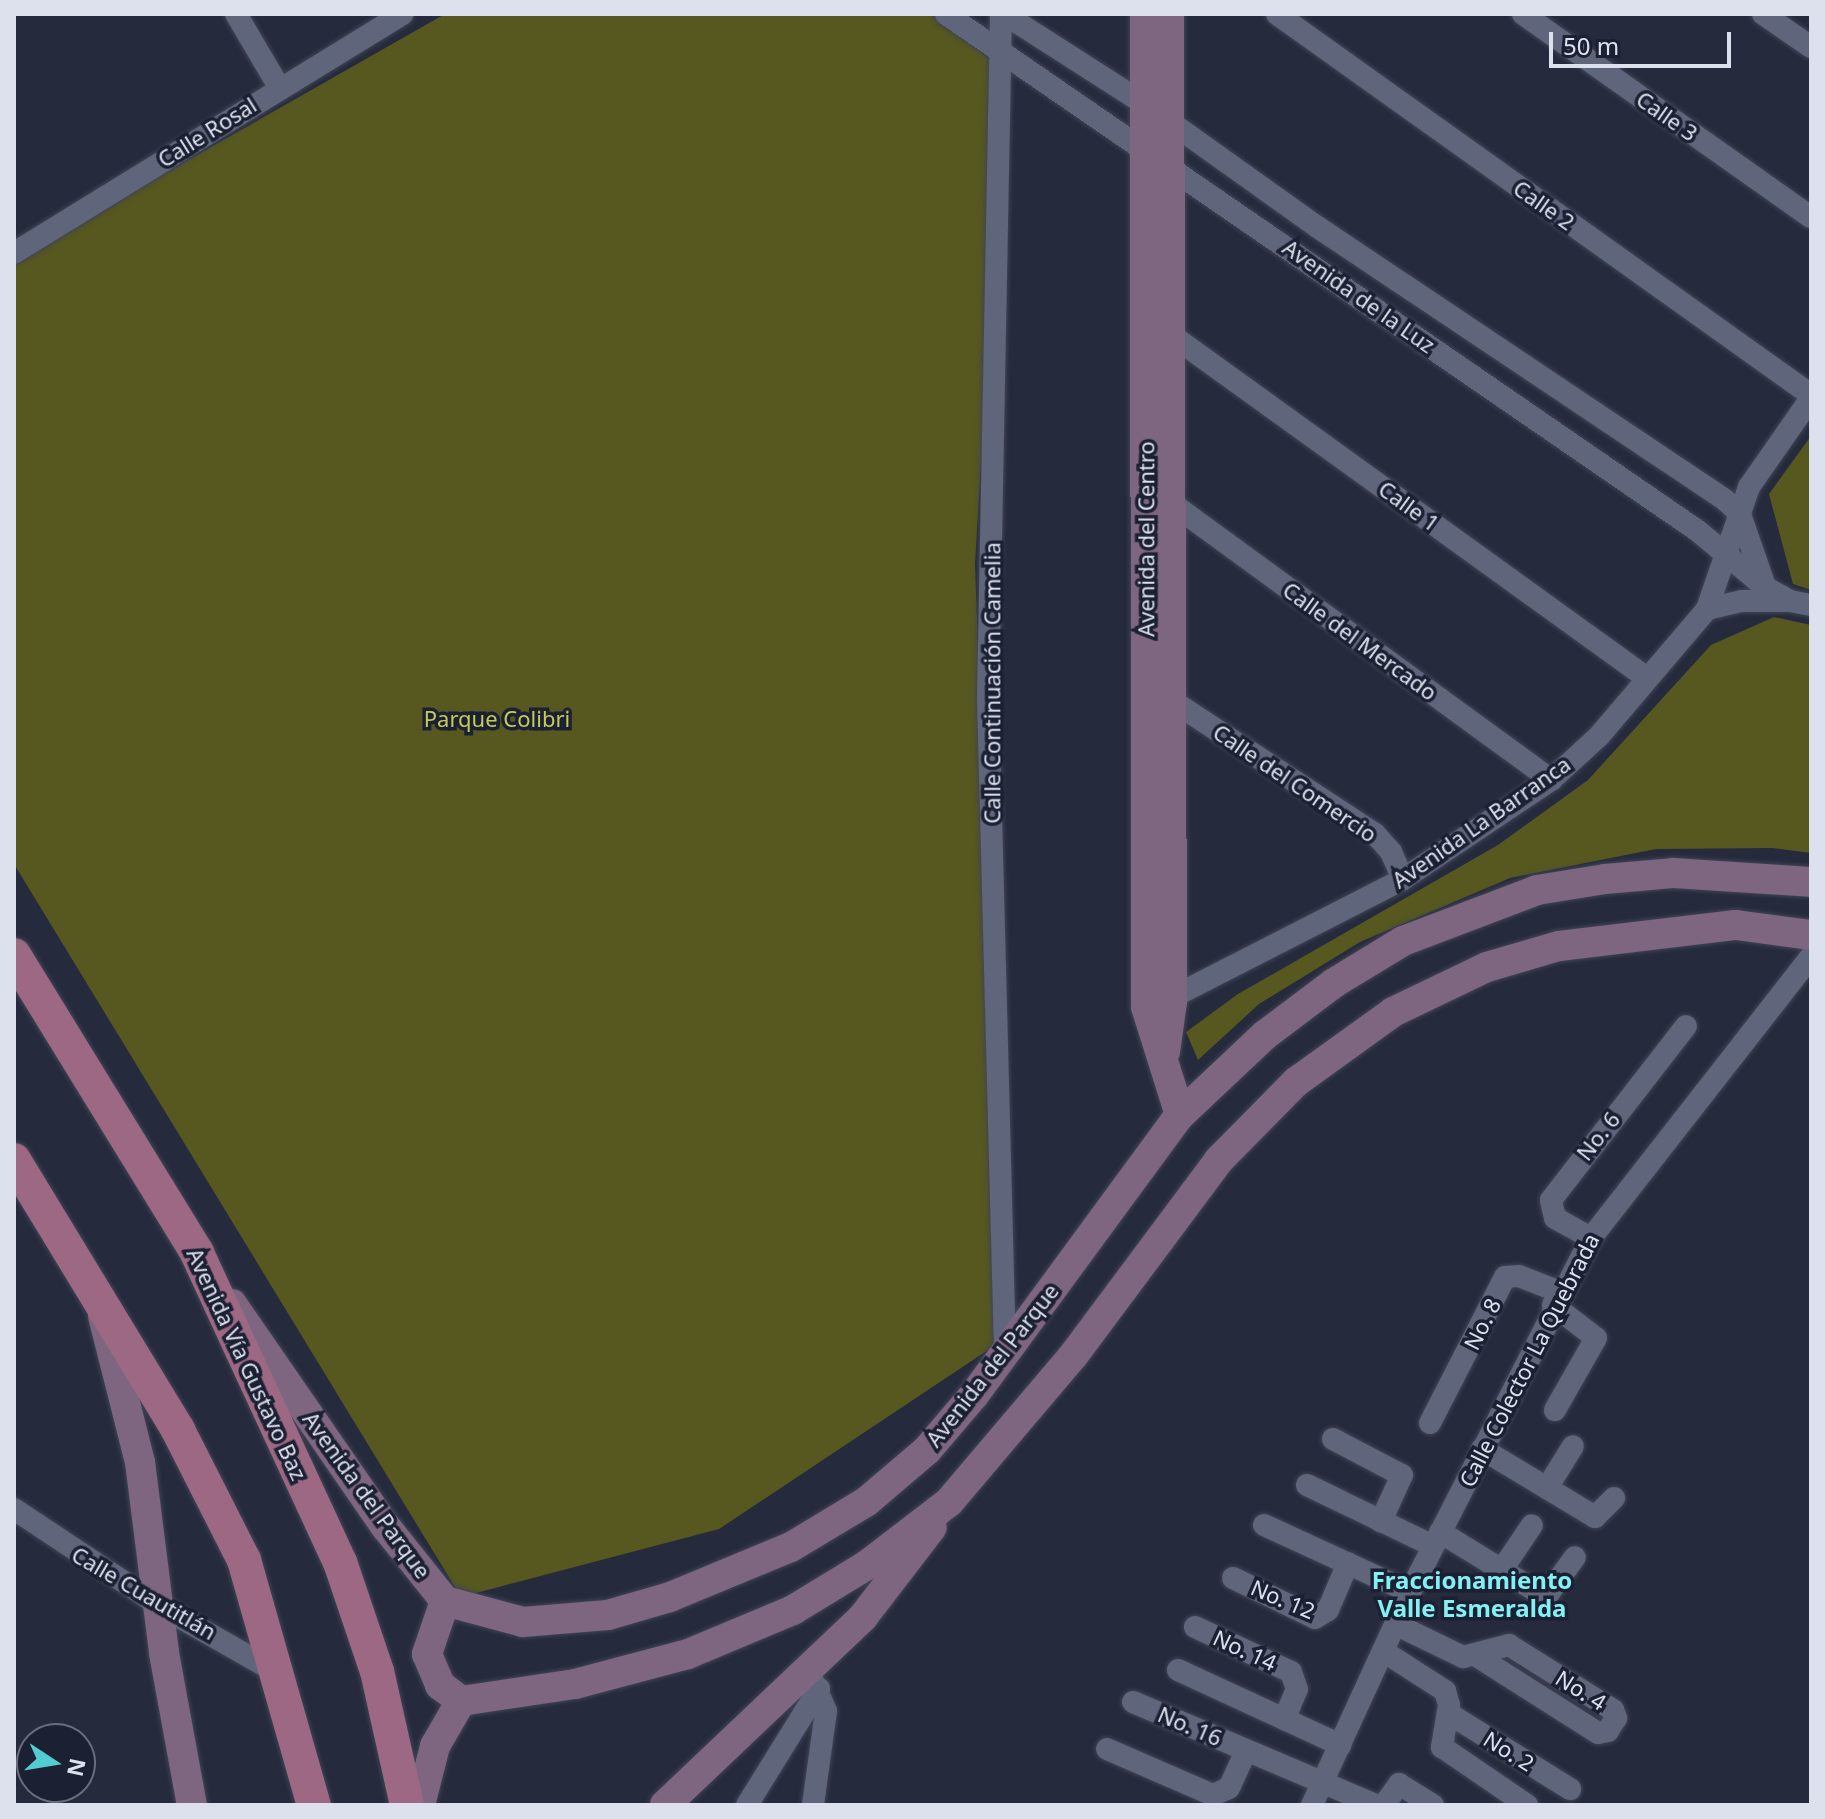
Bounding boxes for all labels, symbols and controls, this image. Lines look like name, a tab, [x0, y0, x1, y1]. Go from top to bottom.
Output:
scale bar	[1553, 16, 1735, 66]
text: 50 m	[1563, 29, 1619, 62]
street label: Calle 3	[1631, 86, 1703, 146]
street label: Calle Rosal	[153, 91, 261, 173]
street label: Calle 2	[1508, 175, 1580, 235]
street label: Avenida de la Luz	[1278, 234, 1440, 358]
street label: Avenida del Centro	[1133, 441, 1159, 637]
street label: Calle 1	[1374, 475, 1444, 537]
street label: Calle Continuación Camelia	[979, 542, 1005, 824]
street label: Calle del Mercado	[1278, 576, 1442, 706]
park label: Parque Colibri	[424, 706, 570, 732]
street label: Calle del Comercio	[1208, 719, 1382, 847]
street label: Avenida La Barranca	[1387, 751, 1575, 893]
street label: No. 6	[1571, 1107, 1625, 1165]
street label: Calle Colector La Quebrada	[1453, 1229, 1605, 1491]
street label: Avenida Vía Gustavo Baz	[182, 1244, 312, 1484]
street label: Avenida del Parque	[920, 1278, 1064, 1452]
street label: No. 8	[1458, 1294, 1506, 1354]
street label: Avenida del Parque	[298, 1406, 436, 1584]
street label: Calle Cuautitlán	[67, 1541, 221, 1645]
district label: Fraccionamiento Valle Esmeralda	[1372, 1566, 1572, 1622]
street label: No. 12	[1247, 1574, 1319, 1624]
street label: No. 14	[1209, 1624, 1281, 1676]
street label: No. 4	[1551, 1664, 1611, 1716]
street label: No. 16	[1154, 1701, 1226, 1751]
north arrow	[16, 1723, 96, 1803]
street label: No. 2	[1479, 1725, 1539, 1777]
text: N	[61, 1756, 94, 1779]

